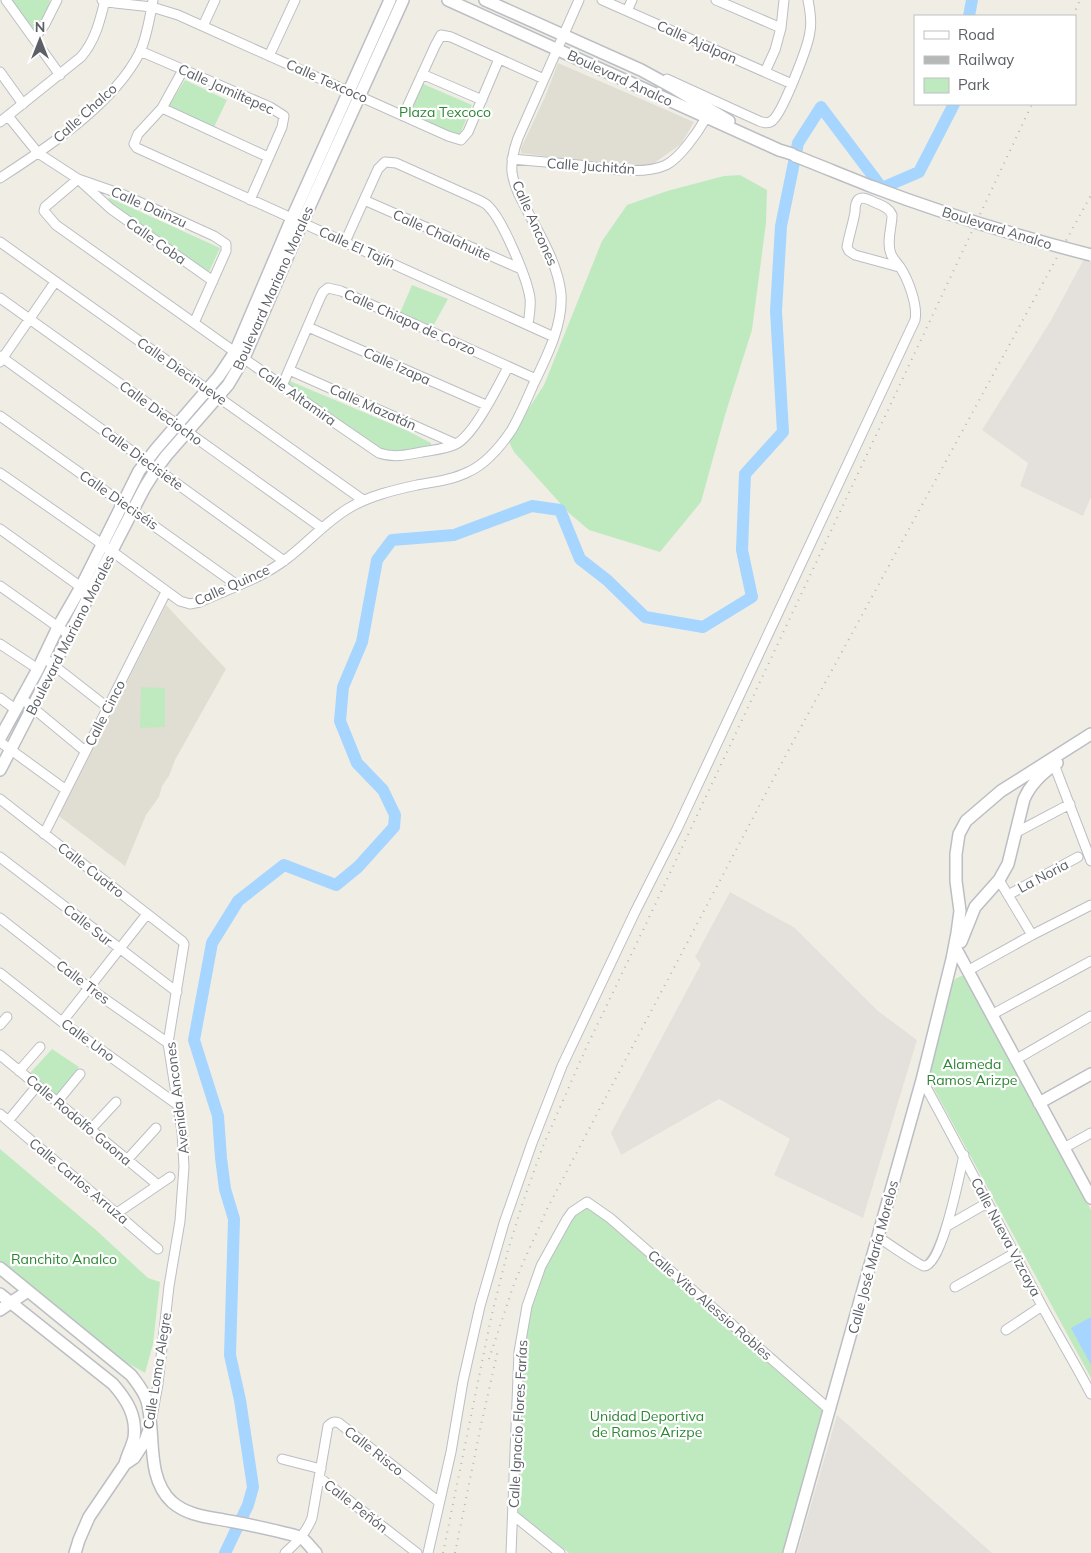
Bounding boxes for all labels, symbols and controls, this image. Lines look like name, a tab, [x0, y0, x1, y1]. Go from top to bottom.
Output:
north arrow	[15, 15, 65, 65]
legend	[914, 15, 1076, 105]
street label: Calle Ajalpan	[654, 16, 740, 68]
text: N	[35, 18, 45, 36]
text: Road	[958, 25, 995, 44]
street label: Boulevard Analco	[564, 46, 676, 110]
text: Railway	[958, 50, 1014, 69]
street label: Calle Texcoco	[283, 55, 371, 107]
street label: Calle Jamiltepec	[175, 60, 277, 118]
text: Park	[958, 75, 990, 94]
street label: Calle Chalco	[49, 80, 121, 146]
park label: Plaza Texcoco	[399, 103, 491, 121]
street label: Calle Juchitán	[546, 154, 636, 178]
street label: Calle Ancones	[508, 177, 562, 269]
street label: Calle Dainzu	[108, 182, 190, 232]
street label: Boulevard Mariano Morales	[229, 203, 317, 373]
street label: Boulevard Analco	[940, 203, 1054, 253]
street label: Calle Chalahuite	[390, 205, 494, 265]
street label: Calle Coba	[122, 214, 190, 268]
street label: Calle El Tajín	[316, 222, 398, 272]
street label: Calle Chiapa de Corzo	[341, 285, 479, 359]
street label: Calle Diecinueve	[133, 333, 231, 409]
street label: Calle Izapa	[361, 343, 433, 389]
street label: Calle Altamira	[254, 362, 340, 430]
street label: Calle Dieciocho	[116, 377, 206, 449]
street label: Calle Mazatán	[327, 380, 419, 434]
street label: Calle Diecisiete	[97, 422, 187, 494]
street label: Calle Dieciséis	[76, 466, 162, 534]
street label: Boulevard Mariano Morales	[22, 552, 118, 718]
street label: Calle Quince	[192, 560, 272, 610]
street label: Calle Cinco	[81, 677, 129, 749]
street label: Calle Cuatro	[54, 838, 128, 902]
street label: La Noria	[1015, 855, 1071, 897]
street label: Calle Sur	[60, 900, 117, 950]
street label: Calle Tres	[53, 956, 113, 1008]
street label: Calle Uno	[58, 1014, 118, 1066]
street label: Avenida Ancones	[161, 1041, 193, 1155]
park label: Alameda Ramos Arizpe	[927, 1055, 1017, 1089]
street label: Calle Rodolfo Gaona	[23, 1071, 135, 1169]
street label: Calle Carlos Arruza	[26, 1134, 132, 1228]
street label: Calle Nueva Vizcaya	[967, 1174, 1045, 1300]
street label: Calle José María Morelos	[844, 1178, 902, 1336]
street label: Calle Vito Alessio Robles	[644, 1246, 776, 1364]
park label: Ranchito Analco	[11, 1250, 117, 1268]
street label: Calle Loma Alegre	[139, 1311, 175, 1431]
street label: Calle Ignacio Flores Farías	[505, 1339, 531, 1509]
park label: Unidad Deportiva de Ramos Arizpe	[590, 1407, 704, 1441]
street label: Calle Risco	[341, 1422, 407, 1480]
street label: Calle Peñón	[320, 1475, 392, 1537]

